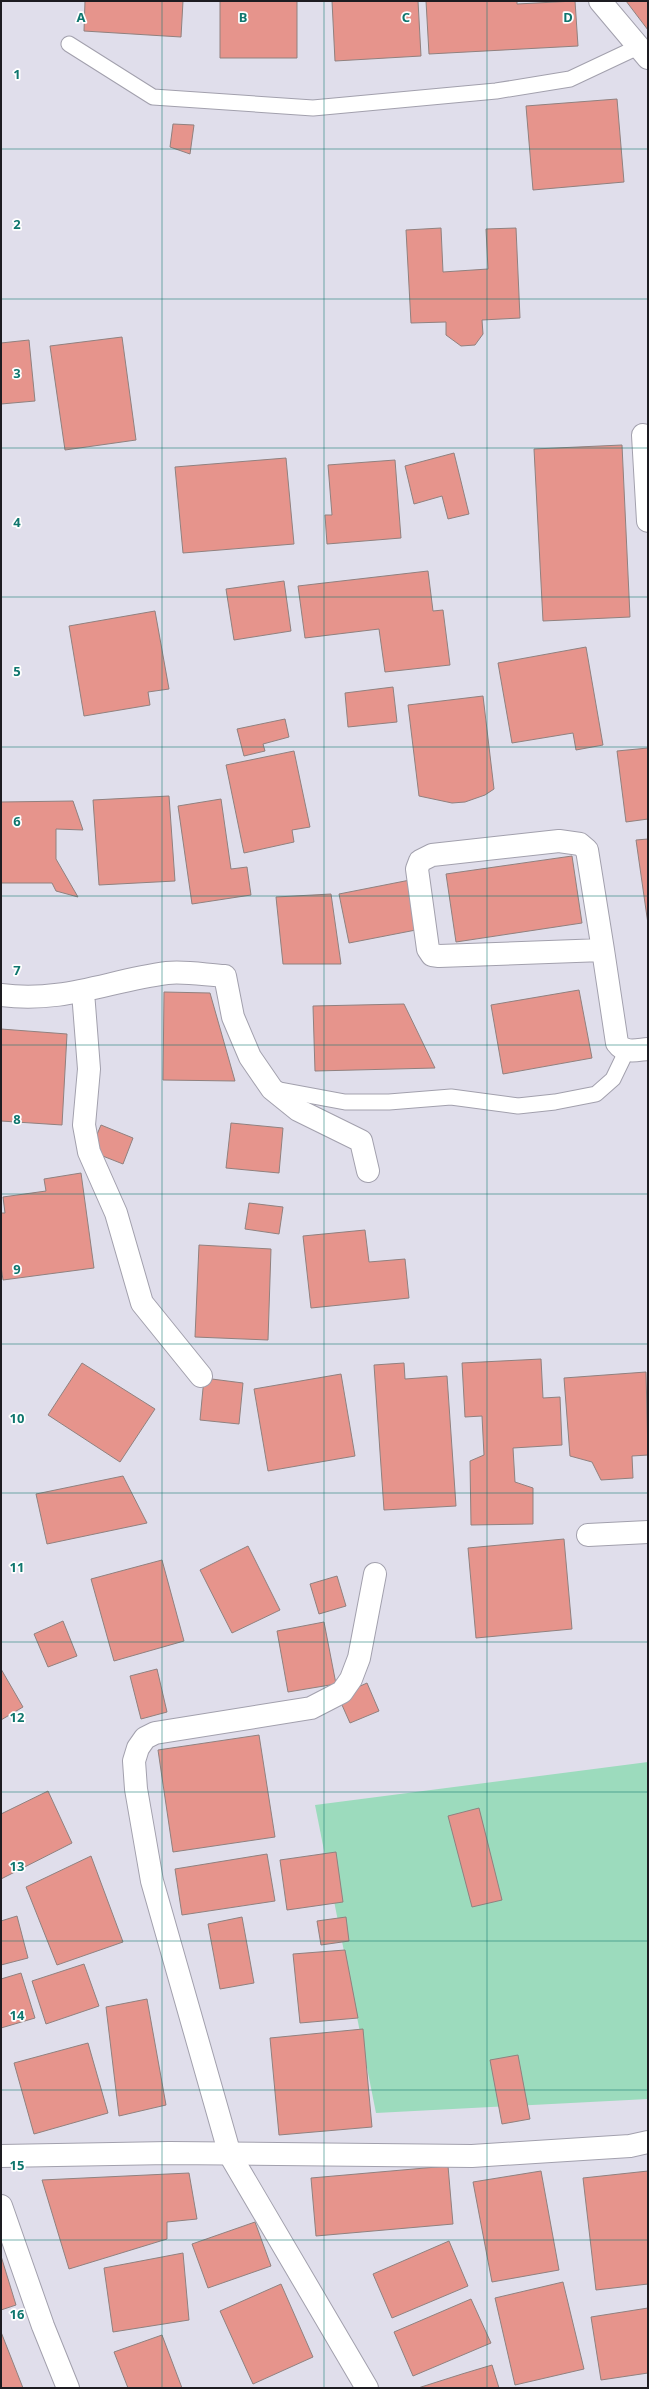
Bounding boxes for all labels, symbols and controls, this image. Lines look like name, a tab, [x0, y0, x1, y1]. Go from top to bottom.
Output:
text: A	[77, 8, 86, 26]
text: B	[239, 8, 247, 26]
text: C	[402, 8, 410, 26]
text: D	[563, 8, 573, 26]
text: 1	[13, 65, 21, 83]
text: 2	[13, 215, 21, 233]
text: 3	[13, 364, 21, 382]
text: 4	[13, 513, 21, 531]
text: 5	[13, 662, 21, 680]
text: 6	[13, 812, 21, 830]
text: 7	[13, 961, 21, 979]
text: 8	[13, 1110, 21, 1128]
text: 9	[13, 1260, 21, 1278]
text: 10	[10, 1409, 24, 1427]
text: 11	[10, 1558, 24, 1576]
text: 12	[10, 1708, 24, 1726]
text: 13	[10, 1857, 24, 1875]
text: 14	[10, 2006, 25, 2024]
text: 15	[10, 2156, 24, 2174]
text: 16	[10, 2305, 24, 2323]

